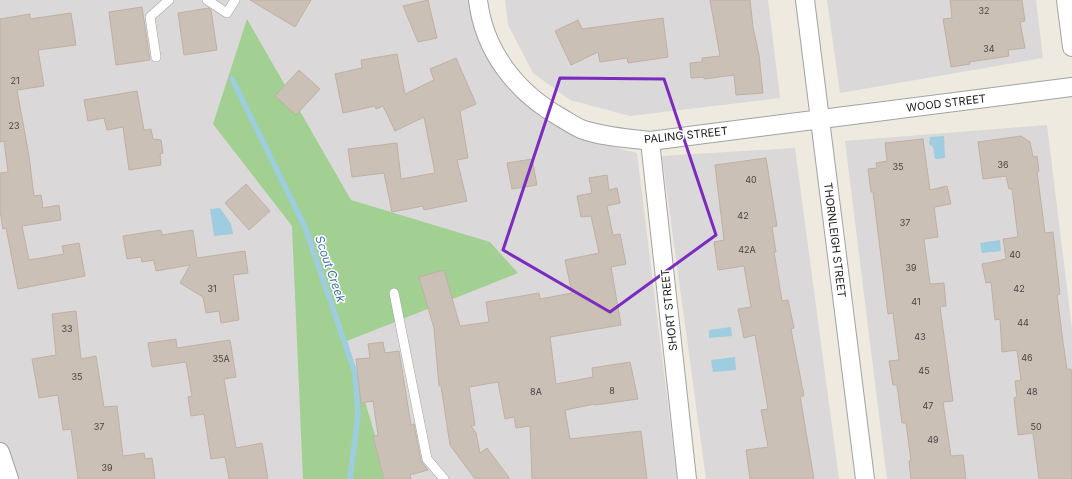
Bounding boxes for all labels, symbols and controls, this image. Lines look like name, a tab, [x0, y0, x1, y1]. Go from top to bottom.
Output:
house number: 32	[978, 5, 990, 16]
house number: 34	[983, 43, 995, 54]
house number: 21	[10, 75, 20, 86]
street label: WOOD STREET	[905, 91, 987, 115]
house number: 23	[8, 120, 20, 131]
street label: PALING STREET	[643, 124, 729, 146]
house number: 36	[997, 159, 1009, 170]
house number: 35	[892, 161, 904, 172]
house number: 40	[745, 174, 757, 185]
street label: THORNLEIGH STREET	[821, 182, 849, 298]
house number: 42	[737, 210, 749, 221]
house number: 37	[900, 217, 910, 228]
water label: Scout Creek	[312, 233, 349, 305]
house number: 42A	[738, 244, 756, 255]
house number: 40	[1009, 249, 1021, 260]
house number: 39	[905, 262, 917, 273]
street label: SHORT STREET	[658, 268, 680, 352]
house number: 31	[207, 283, 217, 294]
house number: 42	[1013, 283, 1025, 294]
house number: 41	[911, 296, 921, 307]
house number: 44	[1017, 317, 1029, 328]
house number: 33	[61, 323, 73, 334]
house number: 43	[914, 331, 926, 342]
house number: 46	[1021, 352, 1033, 363]
house number: 35A	[212, 353, 230, 364]
house number: 45	[918, 365, 930, 376]
house number: 35	[71, 371, 83, 382]
house number: 8	[609, 385, 615, 396]
house number: 8A	[530, 386, 542, 397]
house number: 48	[1026, 386, 1038, 397]
house number: 47	[923, 400, 933, 411]
house number: 37	[94, 421, 104, 432]
house number: 50	[1030, 421, 1042, 432]
house number: 49	[927, 434, 939, 445]
house number: 39	[101, 462, 113, 473]

